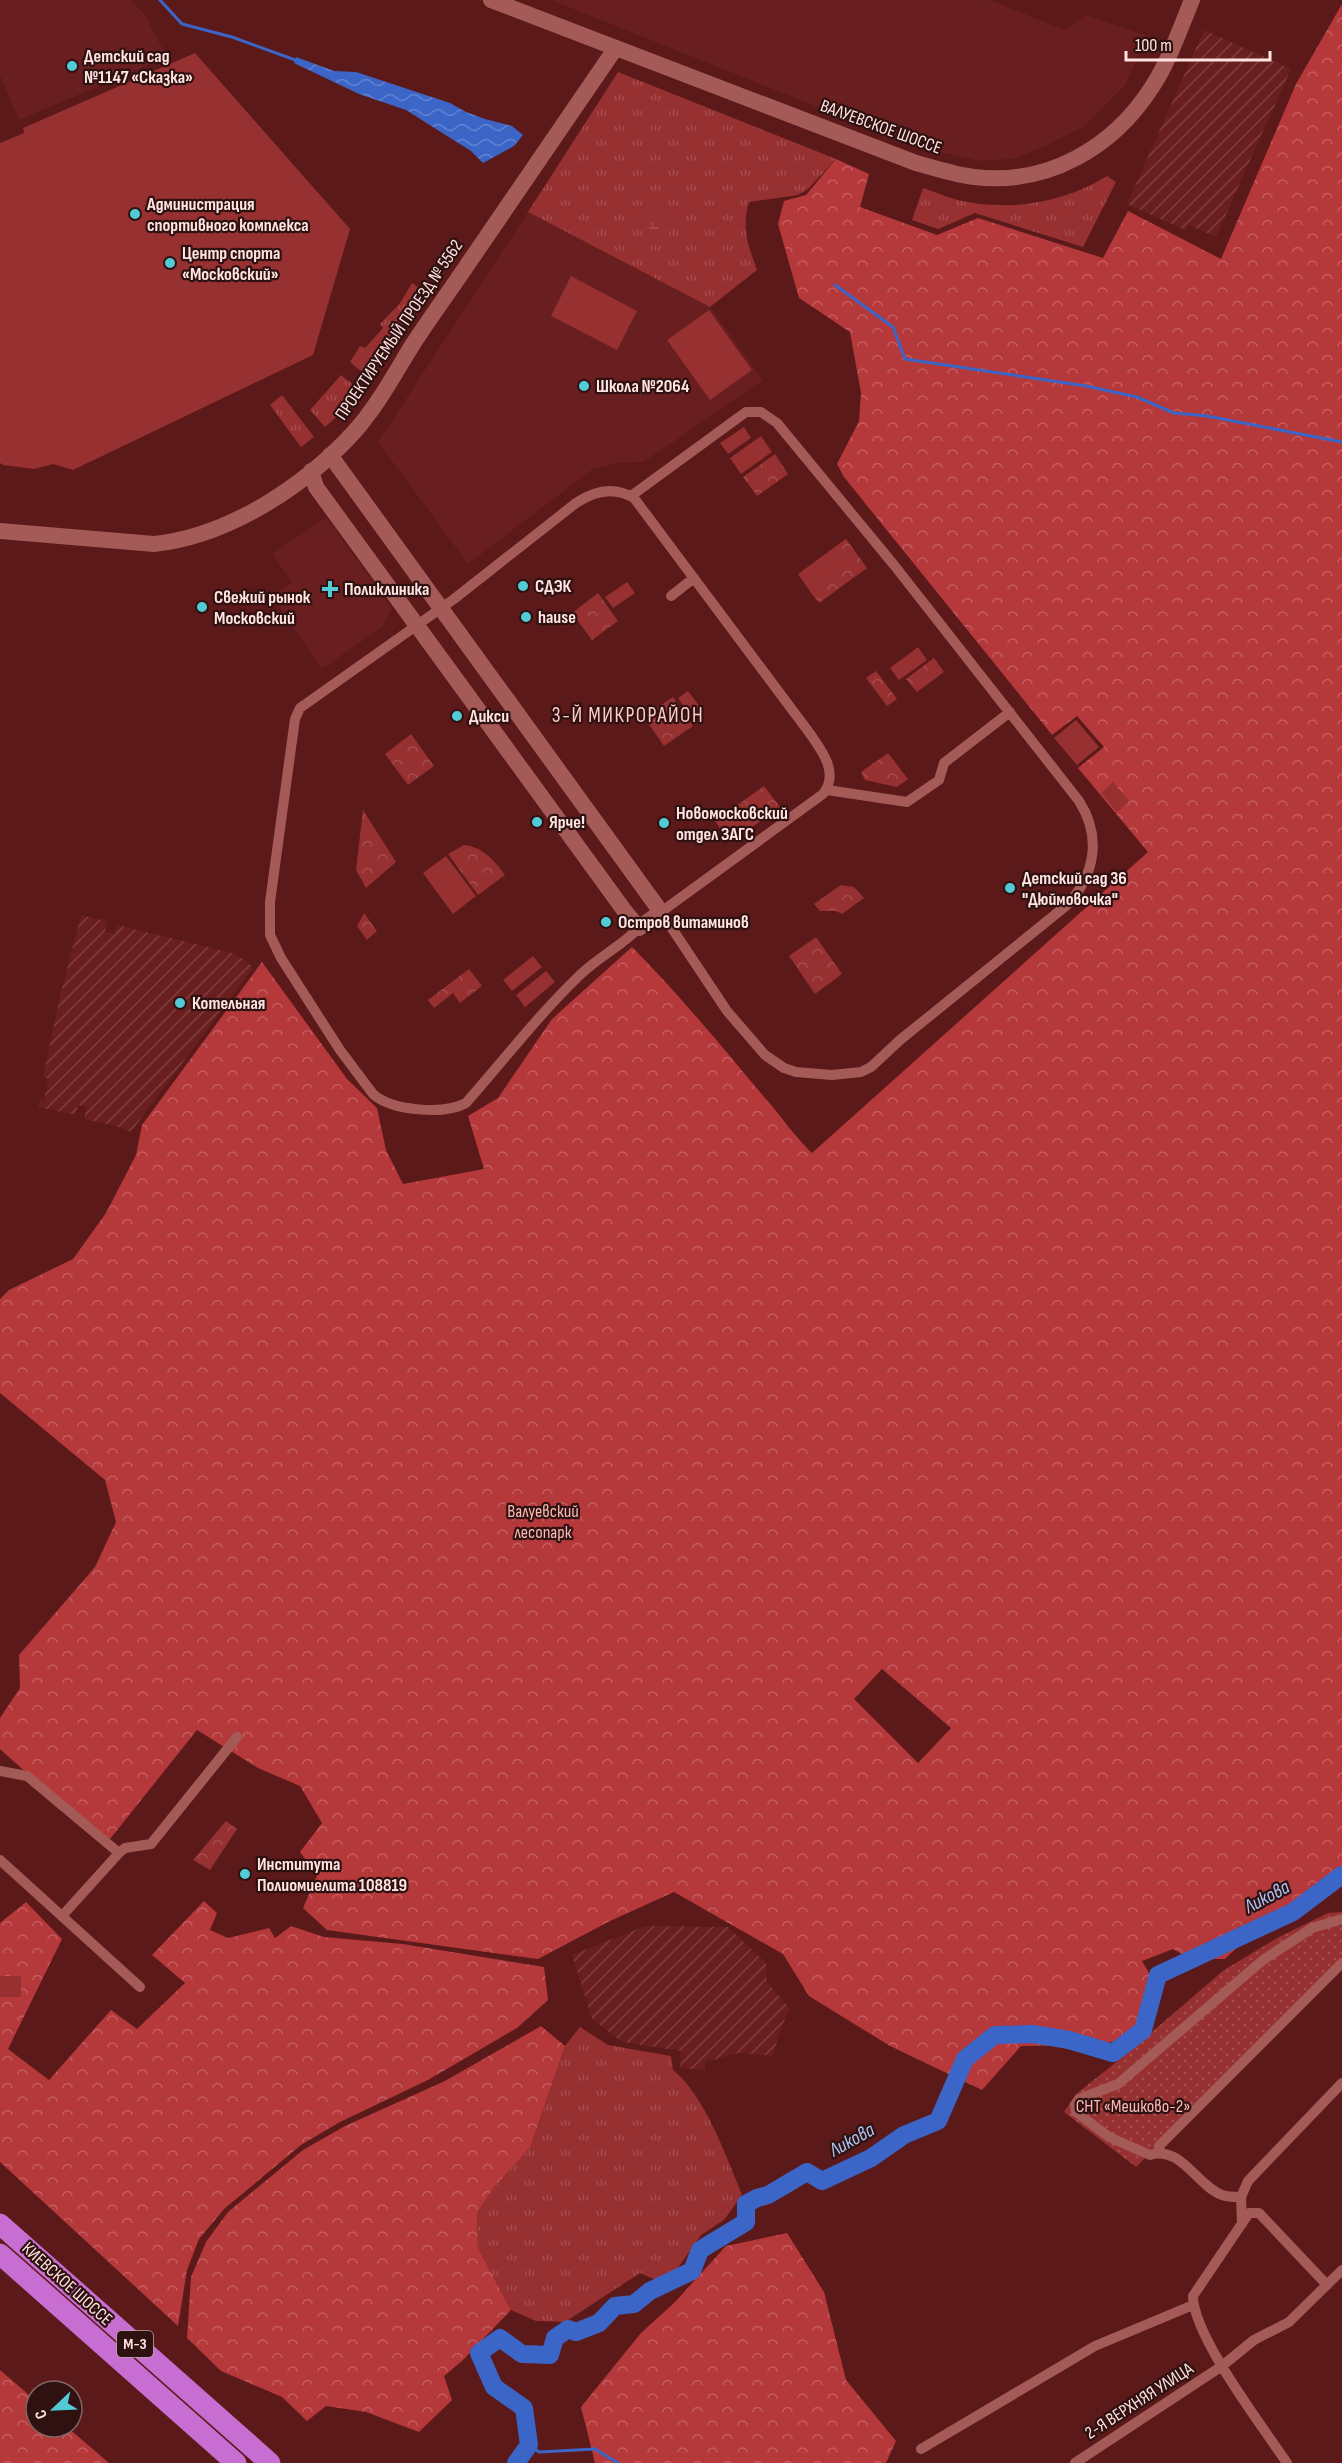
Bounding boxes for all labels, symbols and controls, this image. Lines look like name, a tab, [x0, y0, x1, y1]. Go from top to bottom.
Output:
scale bar	[1126, 24, 1270, 62]
text: 100 m	[1135, 35, 1172, 56]
place label: Детский сад №1147 «Сказка»	[84, 46, 193, 88]
marker: Детский сад №1147 «Сказка»	[65, 59, 79, 73]
street label: ВАЛУЕВСКОЕ ШОССЕ	[818, 95, 944, 159]
place label: Администрация спортивного комплекса	[146, 194, 309, 236]
marker: Администрация спортивного комплекса	[128, 207, 142, 221]
street label: ПРОЕКТИРУЕМЫЙ ПРОЕЗД № 5562	[331, 236, 467, 424]
place label: Центр спорта «Московский»	[182, 243, 280, 285]
marker: Центр спорта «Московский»	[163, 256, 177, 270]
place label: Школа №2064	[596, 376, 690, 397]
marker: Школа №2064	[577, 379, 591, 393]
place label: СДЭК	[535, 576, 572, 597]
place label: Поликлиника	[344, 579, 429, 600]
marker: СДЭК	[516, 579, 530, 593]
marker: Поликлиника	[321, 580, 339, 598]
place label: Свежий рынок Московский	[214, 587, 311, 629]
marker: Свежий рынок Московский	[195, 600, 209, 614]
place label: hause	[538, 607, 576, 628]
marker: hause	[519, 610, 533, 624]
district label: 3-Й МИКРОРАЙОН	[552, 703, 704, 728]
place label: Дикси	[469, 706, 509, 727]
marker: Дикси	[450, 709, 464, 723]
place label: Новомосковский отдел ЗАГС	[676, 803, 788, 845]
place label: Ярче!	[549, 812, 585, 833]
marker: Ярче!	[530, 815, 544, 829]
marker: Новомосковский отдел ЗАГС	[657, 816, 671, 830]
place label: Детский сад 36 "Дюймовочка"	[1022, 868, 1127, 910]
marker: Детский сад 36 "Дюймовочка"	[1003, 881, 1017, 895]
place label: Остров витаминов	[618, 912, 749, 933]
marker: Остров витаминов	[599, 915, 613, 929]
place label: Котельная	[192, 993, 265, 1014]
marker: Котельная	[173, 996, 187, 1010]
park label: Валуевский лесопарк	[507, 1501, 579, 1543]
place label: Института Полиомиелита 108819	[257, 1854, 407, 1896]
marker: Института Полиомиелита 108819	[238, 1867, 252, 1881]
water label: Ликова	[1239, 1875, 1294, 1919]
park label: СНТ «Мешково-2»	[1076, 2096, 1190, 2117]
water label: Ликова	[824, 2118, 879, 2163]
street label: КИЕВСКОЕ ШОССЕ	[18, 2238, 116, 2330]
road number: М-3	[117, 2331, 153, 2357]
street label: 2-Я ВЕРХНЯЯ УЛИЦА	[1081, 2358, 1197, 2444]
north arrow	[24, 2379, 84, 2439]
text: С	[31, 2407, 52, 2422]

